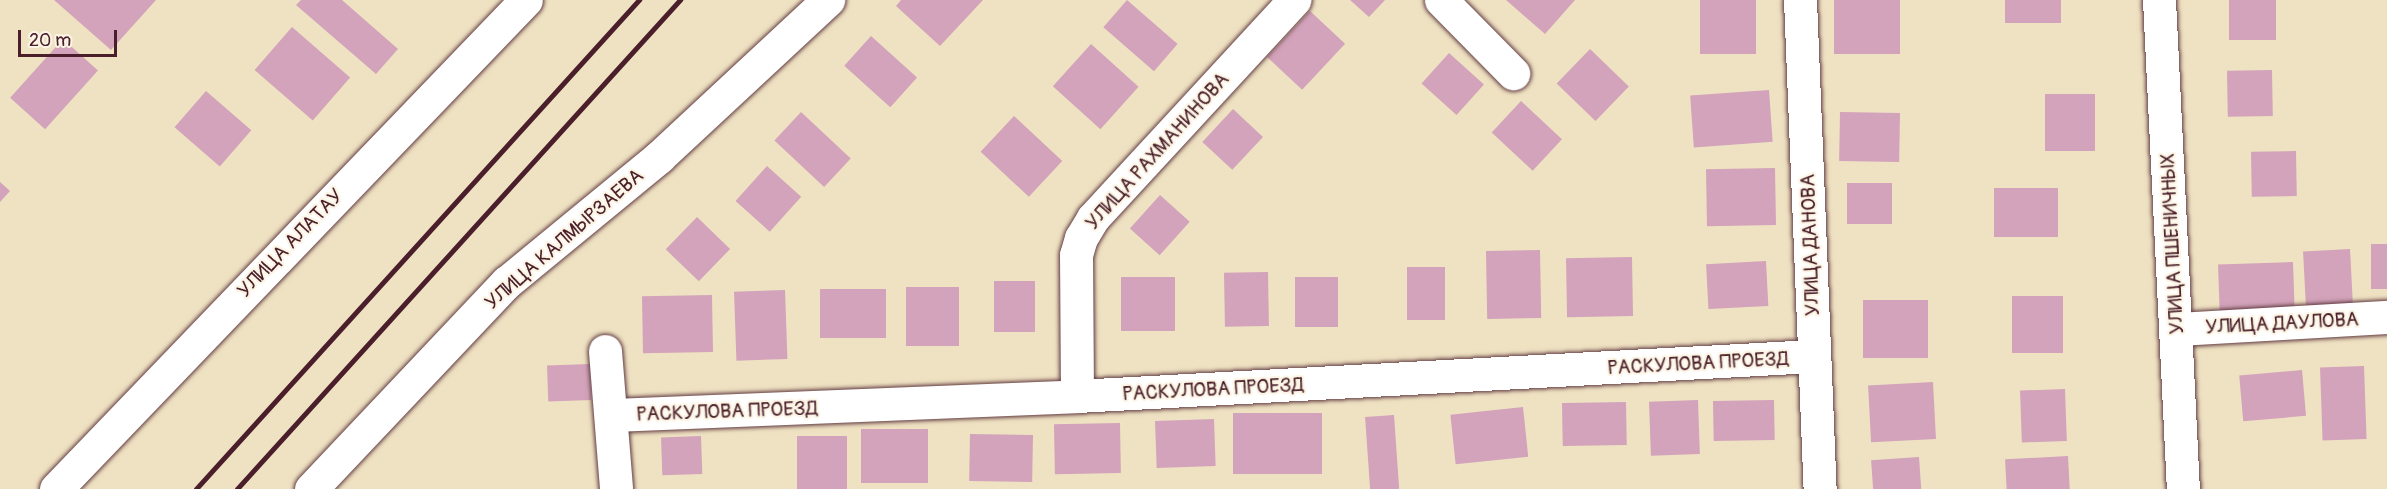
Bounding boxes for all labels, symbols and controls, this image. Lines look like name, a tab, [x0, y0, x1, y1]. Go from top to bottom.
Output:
scale bar	[21, 18, 120, 56]
text: 20 m	[29, 29, 71, 52]
street label: УЛИЦА РАХМАНИНОВА	[1080, 68, 1234, 234]
street label: УЛИЦА ПШЕНИЧНЫХ	[2155, 153, 2189, 335]
street label: УЛИЦА КАЛМЫРЗАЕВА	[480, 164, 648, 314]
street label: УЛИЦА ДАНОВА	[1796, 174, 1824, 316]
street label: УЛИЦА АЛАТАУ	[232, 184, 348, 302]
street label: УЛИЦА ДАУЛОВА	[2205, 307, 2359, 339]
street label: РАСКУЛОВА ПРОЕЗД	[1607, 346, 1789, 380]
street label: РАСКУЛОВА ПРОЕЗД	[1122, 372, 1304, 406]
street label: РАСКУЛОВА ПРОЕЗД	[636, 396, 818, 426]

